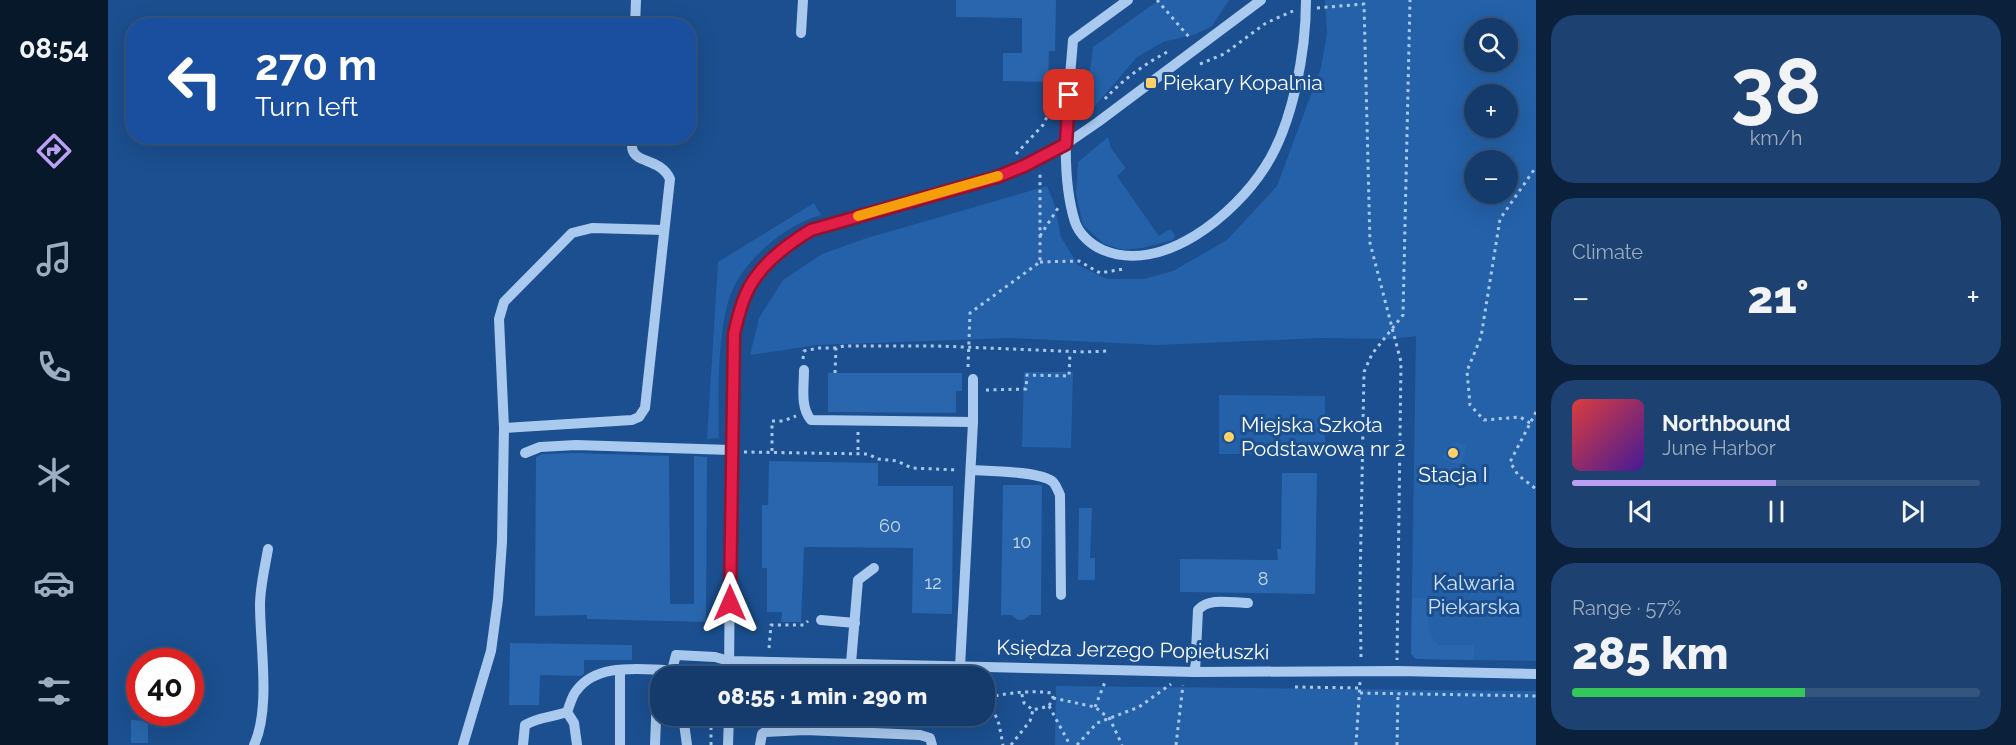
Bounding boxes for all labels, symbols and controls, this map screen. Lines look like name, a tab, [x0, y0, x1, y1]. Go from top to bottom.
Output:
map controls	[1464, 18, 1518, 204]
button: search	[1464, 18, 1518, 72]
text: 08:54	[19, 33, 89, 64]
text: 270 m	[255, 41, 377, 90]
text: 38	[1731, 41, 1821, 132]
icon: left	[156, 42, 234, 120]
pin	[1043, 69, 1094, 120]
place label: Piekary Kopalnia	[1163, 70, 1323, 95]
marker: Piekary Kopalnia	[1144, 76, 1158, 90]
icon: arrive	[1052, 78, 1085, 111]
button: +	[1464, 84, 1518, 138]
text: Turn left	[255, 91, 358, 122]
text: km/h	[1750, 126, 1802, 150]
icon: directions	[33, 130, 75, 172]
button: −	[1464, 150, 1518, 204]
icon: music	[33, 238, 75, 280]
text: Climate	[1572, 240, 1643, 264]
text: 21°	[1747, 271, 1809, 324]
text: −	[1572, 278, 1590, 317]
text: +	[1966, 278, 1980, 317]
icon: phone	[33, 346, 75, 388]
text: Northbound	[1662, 410, 1791, 436]
place label: Miejska Szkoła Podstawowa nr 2	[1241, 412, 1406, 461]
marker: Miejska Szkoła Podstawowa nr 2	[1222, 430, 1236, 444]
text: June Harbor	[1662, 436, 1776, 460]
marker: Stacja I	[1446, 446, 1460, 460]
icon: climate	[33, 454, 75, 496]
place label: Stacja I	[1418, 462, 1488, 487]
icon: previous	[1624, 495, 1657, 528]
icon: pause	[1760, 495, 1793, 528]
icon: next	[1896, 495, 1929, 528]
house number: 60	[879, 515, 901, 536]
house number: 10	[1013, 531, 1031, 552]
icon: car	[33, 562, 75, 604]
house number: 8	[1258, 568, 1268, 589]
park label: Kalwaria Piekarska	[1428, 570, 1520, 619]
position arrow	[698, 571, 762, 635]
house number: 12	[924, 572, 942, 593]
text: Range · 57%	[1572, 596, 1681, 620]
text: 285 km	[1572, 627, 1729, 680]
street label: Księdza Jerzego Popiełuszki	[996, 635, 1270, 664]
speed limit sign: 40	[126, 648, 204, 726]
icon: filters	[33, 670, 75, 712]
text: 08:55 · 1 min · 290 m	[718, 683, 927, 709]

